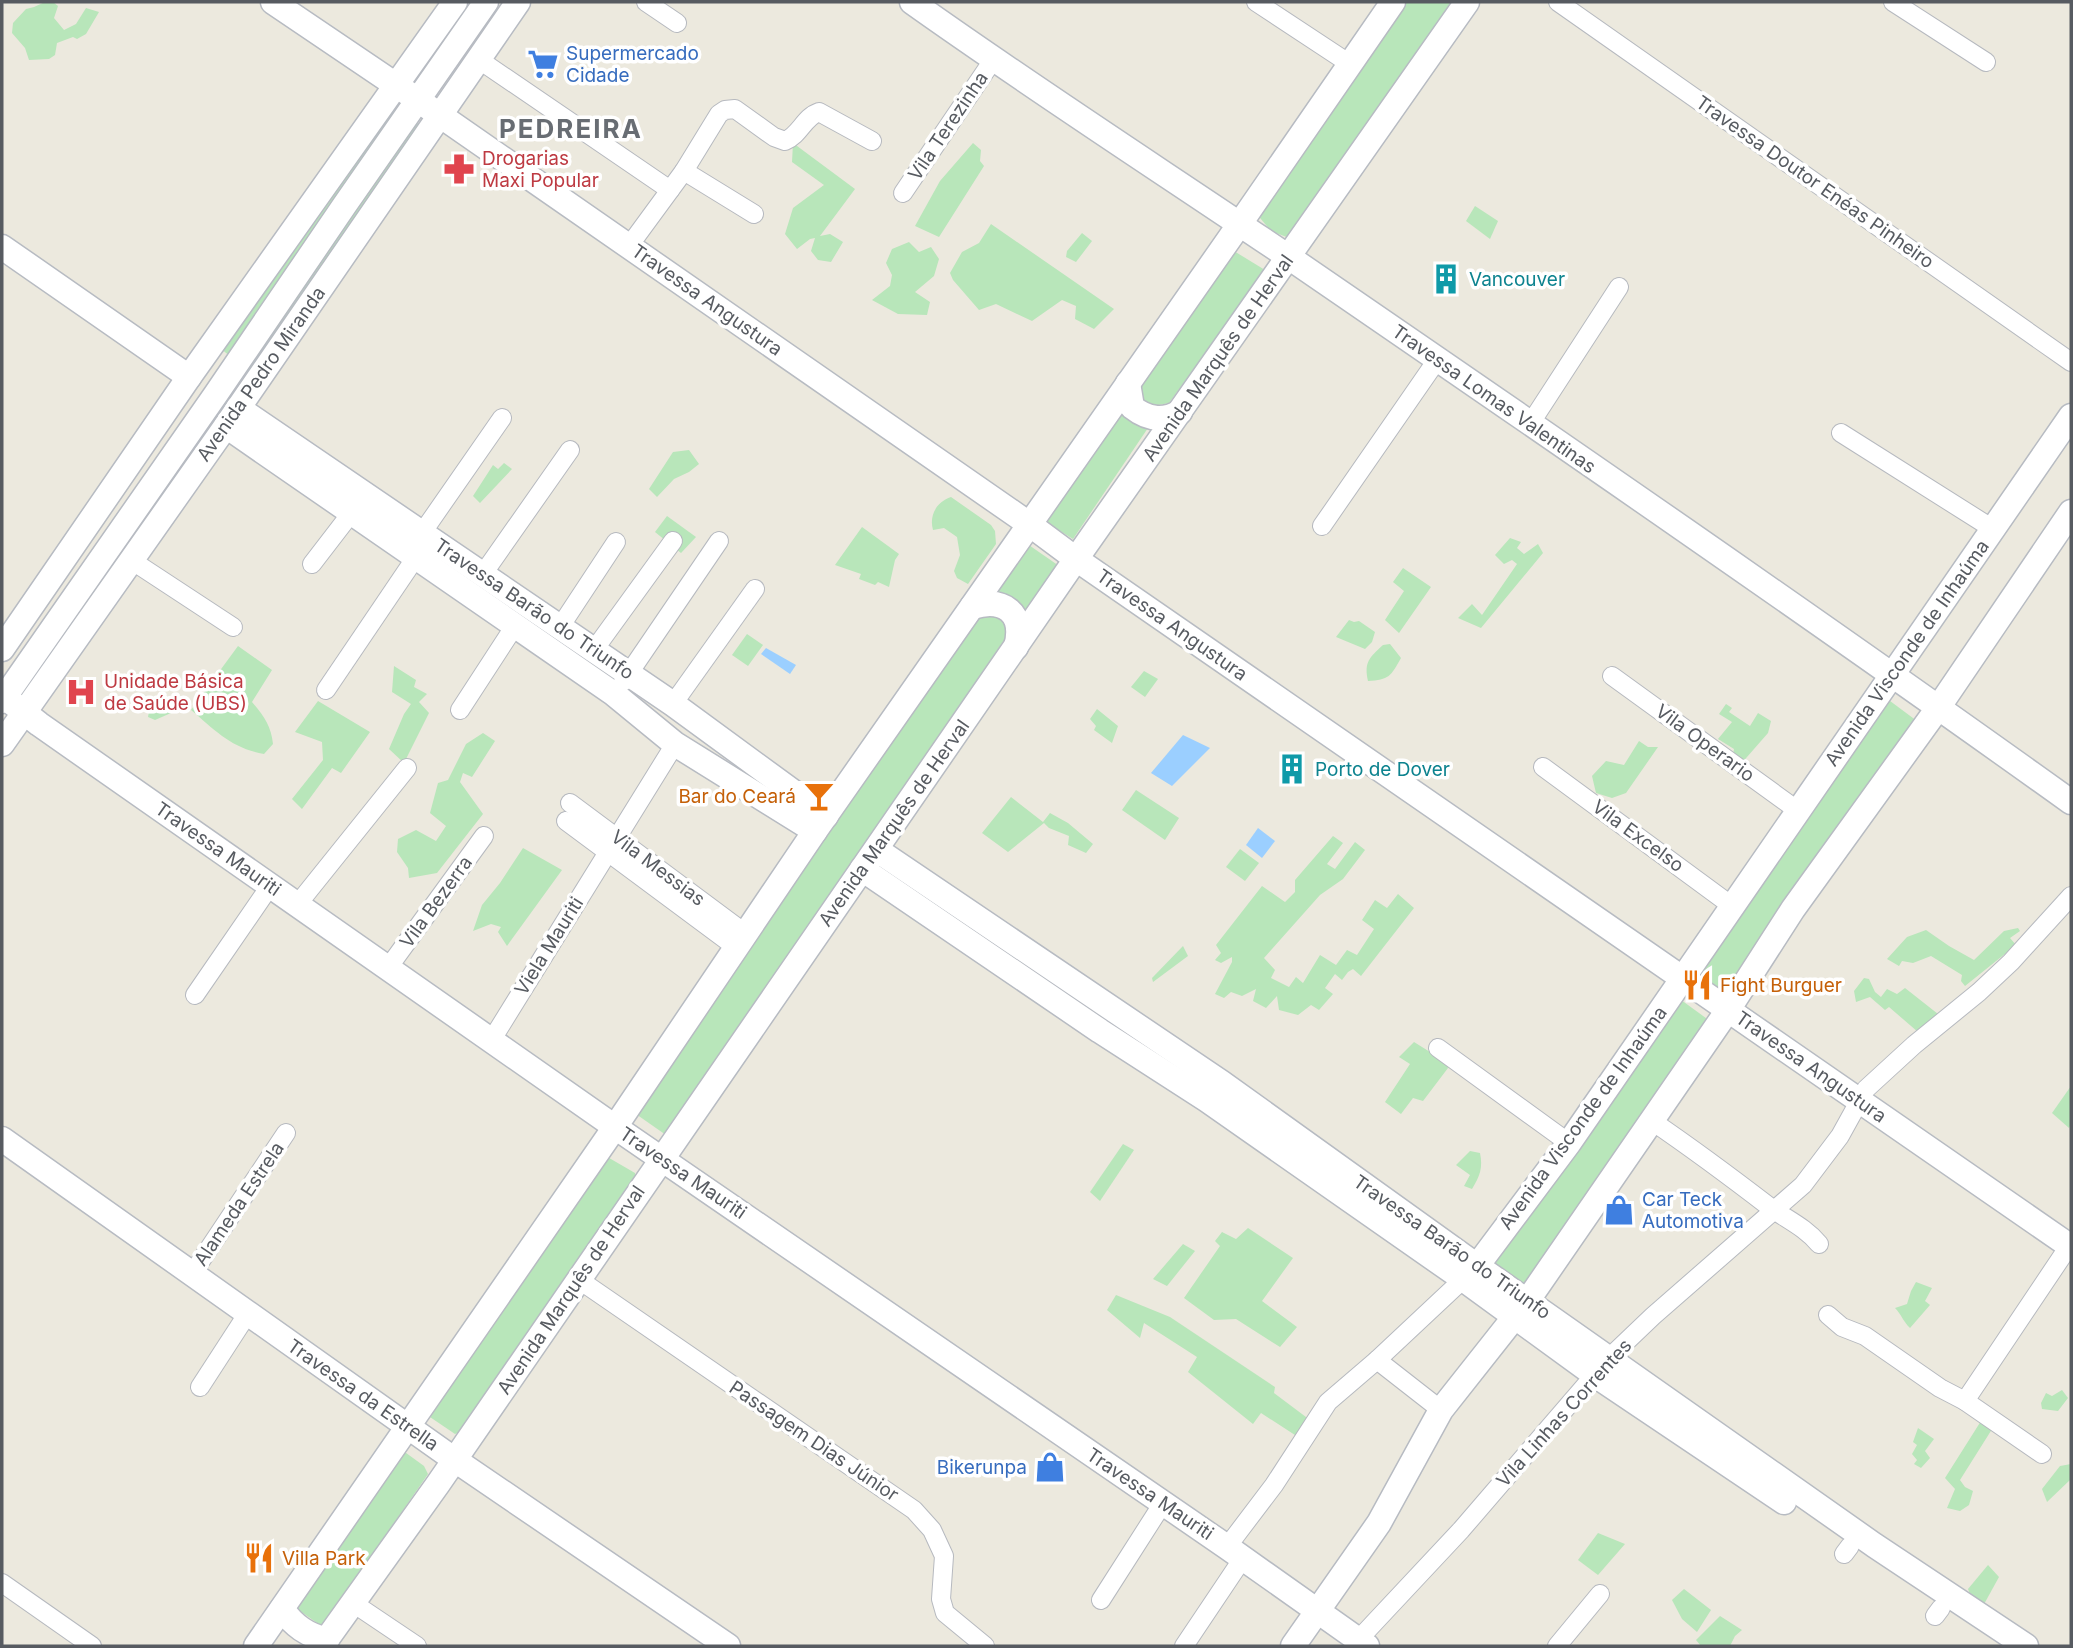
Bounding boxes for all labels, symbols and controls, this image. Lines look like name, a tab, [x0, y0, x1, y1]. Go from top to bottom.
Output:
place label: Supermercado Cidade	[566, 42, 699, 87]
supermarket icon: Supermercado Cidade	[526, 47, 560, 81]
street label: Vila Terezinha	[903, 67, 993, 185]
street label: Travessa Doutor Enéas Pinheiro	[1691, 91, 1939, 273]
district label: PEDREIRA	[499, 113, 643, 144]
place label: Drogarias Maxi Popular	[482, 147, 599, 192]
pharmacy icon: Drogarias Maxi Popular	[442, 152, 476, 186]
street label: Travessa Angustura	[627, 239, 787, 361]
street label: Avenida Marquês de Herval	[1138, 250, 1298, 466]
building icon: Vancouver	[1429, 262, 1463, 296]
place label: Vancouver	[1469, 268, 1565, 291]
street label: Avenida Pedro Miranda	[192, 282, 330, 466]
street label: Travessa Lomas Valentinas	[1388, 320, 1600, 478]
street label: Travessa Barão do Triunfo	[430, 534, 638, 684]
street label: Avenida Visconde de Inhaúma	[1820, 535, 1994, 771]
street label: Travessa Angustura	[1092, 564, 1252, 686]
place label: Unidade Básica de Saúde (UBS)	[104, 670, 247, 715]
hospital icon: Unidade Básica de Saúde (UBS)	[64, 675, 98, 709]
street label: Vila Operario	[1651, 699, 1759, 787]
street label: Avenida Marquês de Herval	[814, 715, 974, 931]
building icon: Porto de Dover	[1275, 752, 1309, 786]
place label: Porto de Dover	[1315, 758, 1450, 781]
bar icon: Bar do Ceará	[802, 779, 836, 813]
place label: Bar do Ceará	[678, 785, 796, 808]
street label: Vila Excelso	[1588, 795, 1688, 877]
street label: Travessa Mauriti	[151, 797, 285, 901]
street label: Vila Messias	[606, 825, 710, 911]
street label: Vila Bezerra	[395, 852, 477, 952]
street label: Viela Mauriti	[510, 893, 588, 999]
restaurant icon: Fight Burguer	[1680, 968, 1714, 1002]
place label: Fight Burguer	[1720, 974, 1842, 997]
street label: Avenida Visconde de Inhaúma	[1494, 1002, 1672, 1234]
street label: Travessa Angustura	[1731, 1006, 1891, 1128]
street label: Travessa Mauriti	[615, 1122, 751, 1224]
street label: Alameda Estrela	[189, 1138, 289, 1270]
street label: Travessa Barão do Triunfo	[1349, 1170, 1555, 1324]
street label: Avenida Marquês de Herval	[492, 1181, 650, 1399]
place label: Car Teck Automotiva	[1642, 1188, 1744, 1233]
shop icon: Car Teck Automotiva	[1602, 1193, 1636, 1227]
street label: Travessa da Estrella	[283, 1334, 443, 1456]
street label: Vila Linhas Correntes	[1491, 1334, 1637, 1492]
street label: Passagem Dias Júnior	[725, 1376, 903, 1506]
street label: Travessa Mauriti	[1082, 1443, 1218, 1545]
shop icon: Bikerunpa	[1033, 1450, 1067, 1484]
place label: Bikerunpa	[937, 1456, 1027, 1479]
restaurant icon: Villa Park	[242, 1541, 276, 1575]
place label: Villa Park	[282, 1547, 366, 1570]

